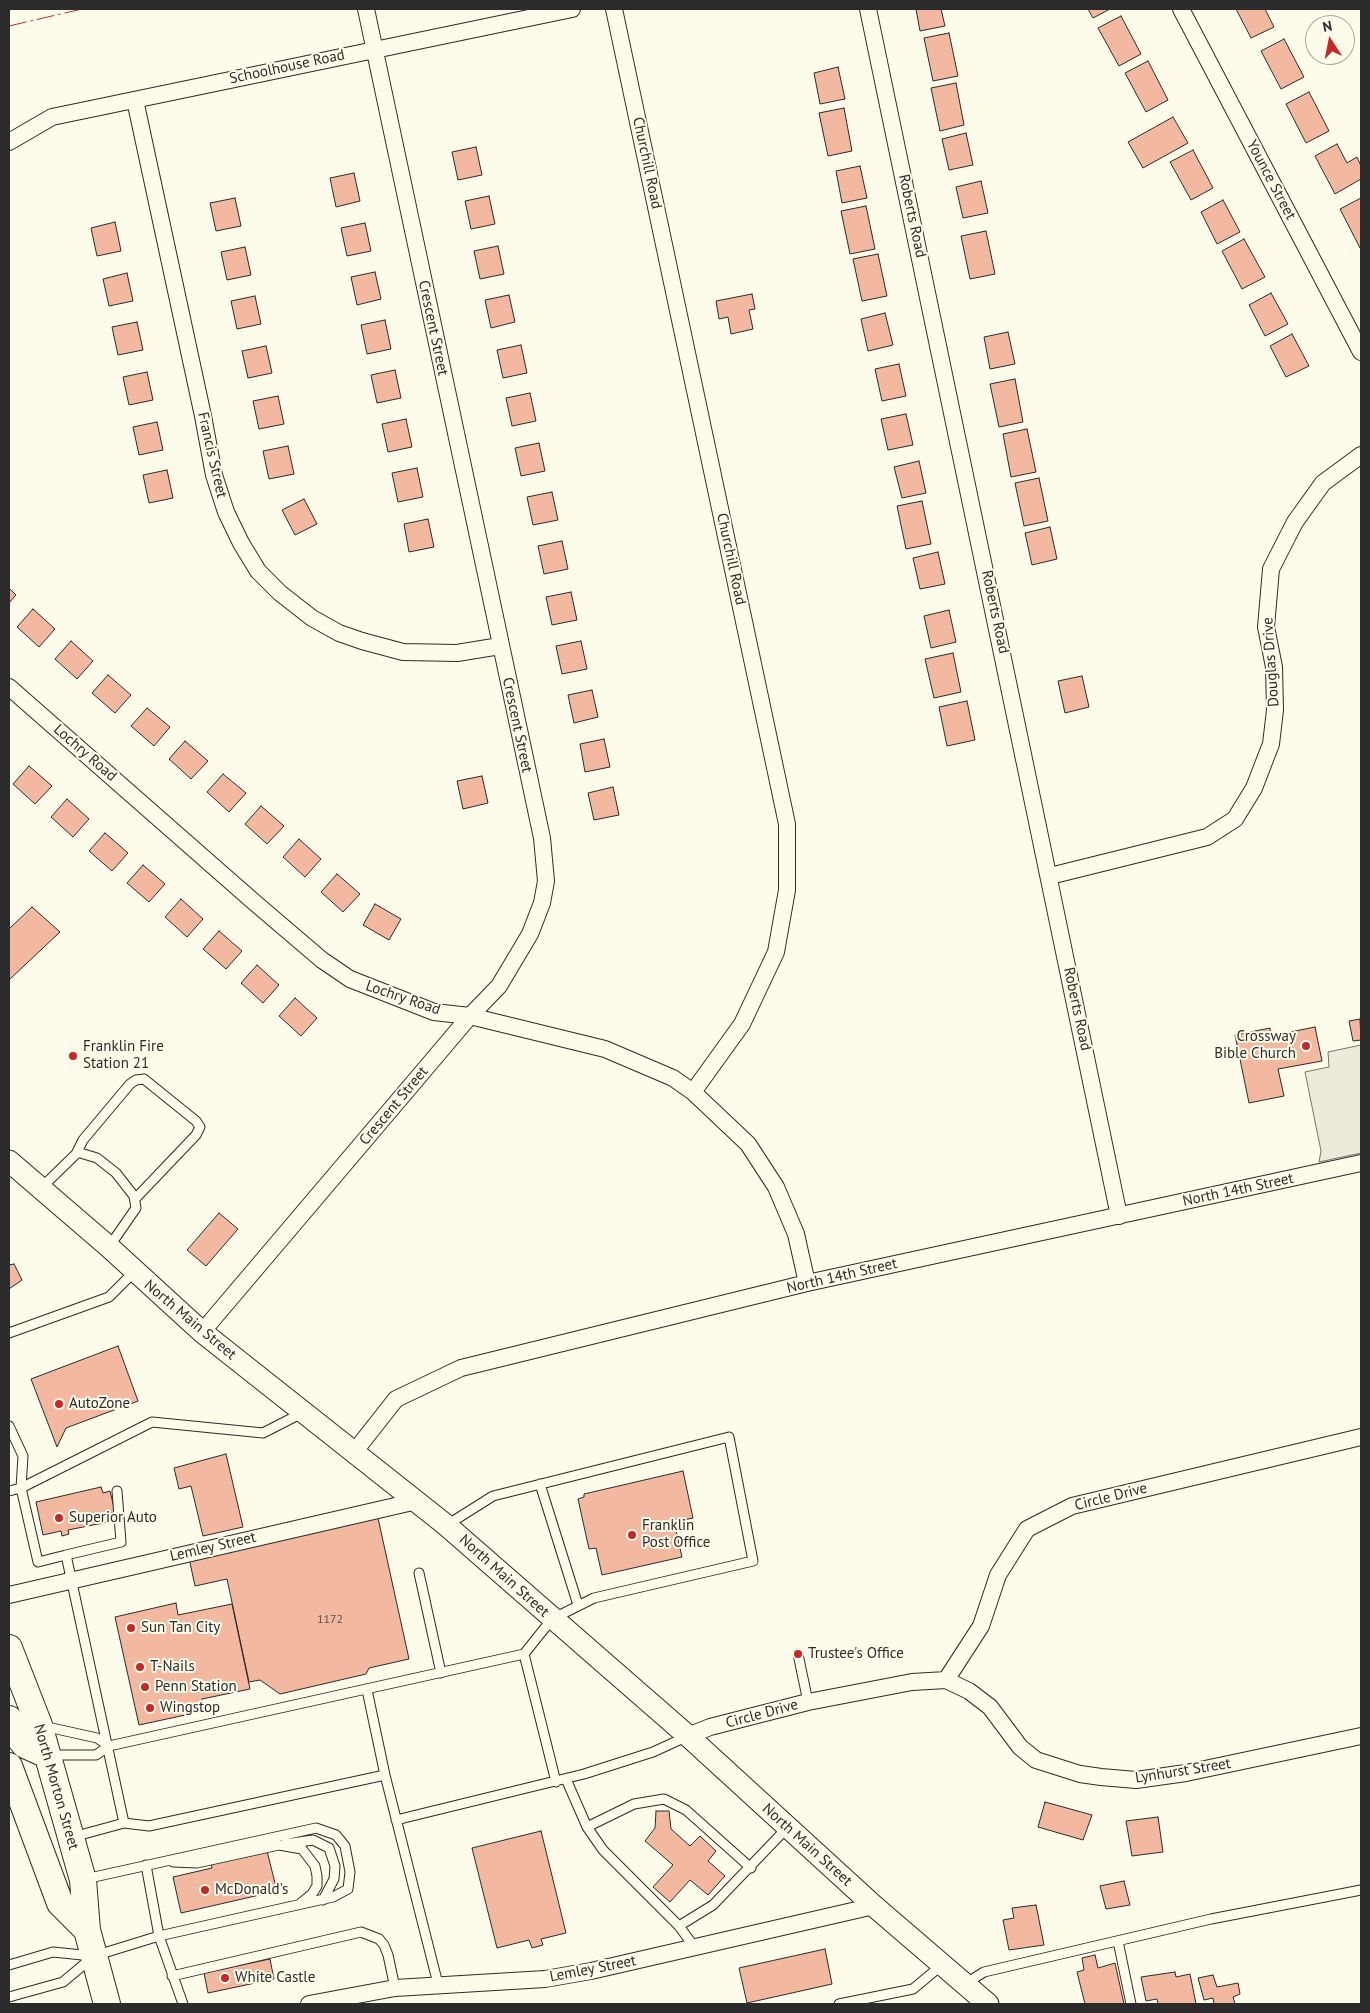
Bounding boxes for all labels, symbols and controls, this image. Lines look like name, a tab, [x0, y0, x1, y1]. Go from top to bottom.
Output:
north arrow	[1305, 15, 1355, 65]
text: N	[1321, 17, 1334, 36]
street label: Schoolhouse Road	[228, 46, 346, 88]
street label: Churchill Road	[628, 115, 666, 211]
street label: Younce Street	[1242, 137, 1300, 223]
street label: Roberts Road	[894, 173, 930, 259]
street label: Crescent Street	[414, 279, 452, 377]
street label: Francis Street	[193, 410, 231, 500]
street label: Churchill Road	[712, 511, 750, 607]
street label: Roberts Road	[977, 569, 1013, 655]
street label: Douglas Drive	[1259, 617, 1283, 707]
street label: Crescent Street	[498, 676, 536, 774]
street label: Lochry Road	[50, 721, 120, 785]
street label: Roberts Road	[1059, 966, 1095, 1052]
street label: Lochry Road	[363, 977, 443, 1019]
place label: Crossway Bible Church	[1214, 1028, 1296, 1063]
place label: Franklin Fire Station 21	[83, 1038, 164, 1073]
marker: Crossway Bible Church	[1300, 1040, 1312, 1052]
marker: Franklin Fire Station 21	[67, 1050, 79, 1062]
street label: Crescent Street	[356, 1063, 432, 1149]
street label: North 14th Street	[1181, 1169, 1295, 1211]
street label: North 14th Street	[785, 1255, 899, 1297]
street label: North Main Street	[140, 1276, 240, 1364]
place label: AutoZone	[69, 1395, 130, 1413]
marker: AutoZone	[53, 1398, 65, 1410]
street label: Circle Drive	[1073, 1479, 1149, 1515]
place label: Superior Auto	[69, 1509, 157, 1527]
marker: Superior Auto	[53, 1512, 65, 1524]
place label: Franklin Post Office	[642, 1517, 710, 1552]
street label: Lemley Street	[168, 1528, 258, 1566]
marker: Franklin Post Office	[626, 1529, 638, 1541]
street label: North Main Street	[455, 1531, 553, 1621]
house number: 1172	[317, 1613, 343, 1627]
place label: Sun Tan City	[141, 1619, 220, 1637]
marker: Sun Tan City	[125, 1622, 137, 1634]
place label: Trustee's Office	[808, 1645, 904, 1663]
marker: Trustee's Office	[792, 1648, 804, 1660]
place label: T-Nails	[150, 1658, 195, 1676]
marker: T-Nails	[134, 1661, 146, 1673]
place label: Penn Station	[155, 1678, 237, 1696]
marker: Penn Station	[139, 1681, 151, 1693]
street label: Circle Drive	[724, 1696, 800, 1732]
place label: Wingstop	[160, 1699, 220, 1717]
marker: Wingstop	[144, 1702, 156, 1714]
street label: North Morton Street	[29, 1722, 83, 1852]
street label: Lynhurst Street	[1134, 1755, 1232, 1787]
street label: North Main Street	[758, 1800, 856, 1890]
place label: McDonald's	[215, 1881, 288, 1899]
marker: McDonald's	[199, 1884, 211, 1896]
street label: Lemley Street	[548, 1952, 638, 1986]
place label: White Castle	[235, 1969, 315, 1987]
marker: White Castle	[219, 1972, 231, 1984]

